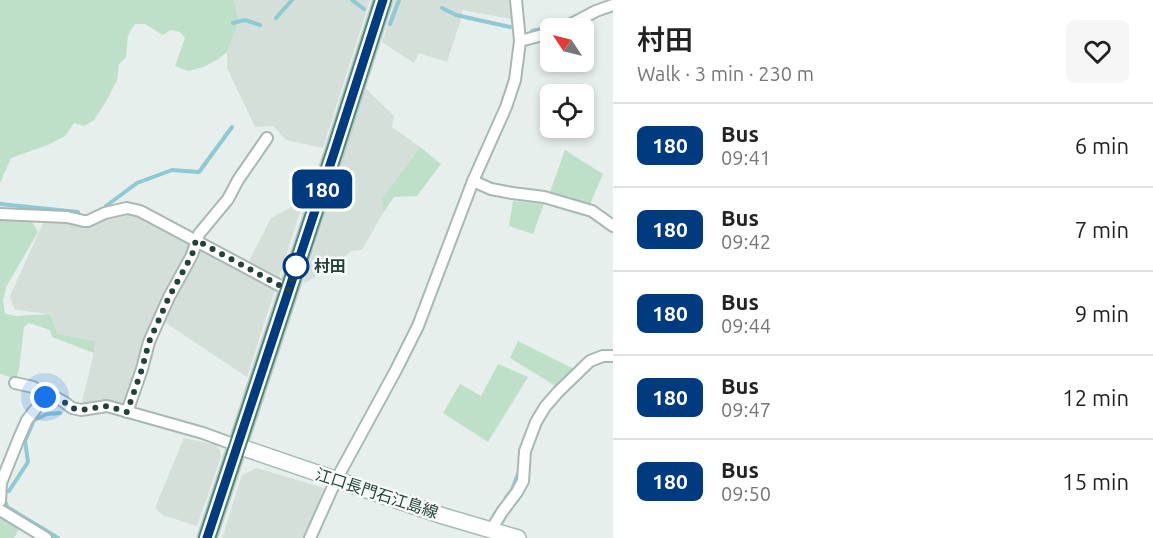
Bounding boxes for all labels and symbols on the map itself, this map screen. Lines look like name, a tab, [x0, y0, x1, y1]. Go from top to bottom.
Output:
north arrow	[540, 18, 594, 72]
line badge: 180	[288, 170, 356, 208]
marker: 村田	[283, 253, 309, 279]
place label: 村田	[314, 257, 346, 275]
your location	[30, 382, 60, 412]
street label: 江口長門石江島線	[313, 465, 441, 521]

